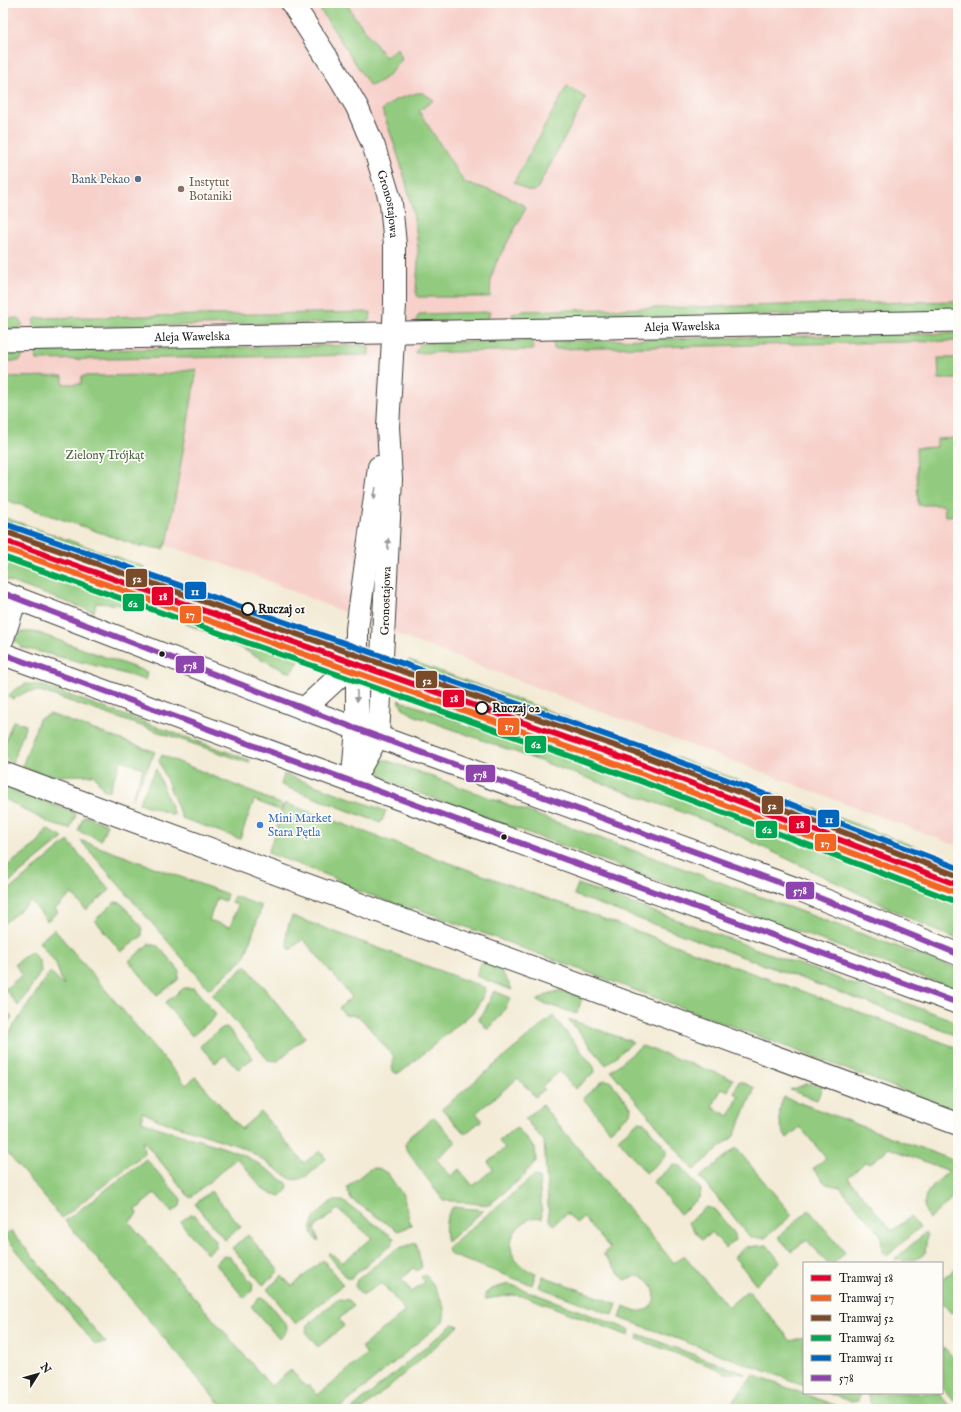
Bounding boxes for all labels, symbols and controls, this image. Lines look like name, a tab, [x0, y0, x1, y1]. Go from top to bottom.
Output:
street label: Gronostajowa	[374, 168, 402, 239]
place label: Bank Pekao	[71, 172, 131, 187]
marker: Bank Pekao	[133, 174, 143, 184]
place label: Instytut Botaniki	[189, 175, 232, 204]
marker: Instytut Botaniki	[176, 184, 186, 194]
street label: Aleja Wawelska	[643, 318, 721, 335]
street label: Aleja Wawelska	[153, 328, 231, 345]
park label: Zielony Trójkąt	[66, 448, 144, 463]
one-way arrow	[372, 487, 378, 499]
one-way arrow	[385, 538, 392, 550]
street label: Gronostajowa	[377, 565, 395, 636]
line badge: 52	[125, 568, 148, 588]
text: 52	[132, 572, 142, 586]
line badge: 11	[184, 581, 207, 600]
text: 11	[191, 585, 199, 599]
line badge: 18	[151, 586, 174, 606]
text: 18	[159, 590, 167, 604]
line badge: 62	[122, 593, 145, 612]
text: 62	[128, 597, 139, 611]
marker: Ruczaj 01	[241, 602, 255, 616]
place label: Ruczaj 01	[258, 602, 305, 618]
line badge: 17	[179, 605, 202, 624]
text: 17	[185, 608, 195, 622]
unlabelled marker	[157, 649, 167, 659]
line badge: 578	[175, 655, 205, 674]
text: 578	[183, 659, 197, 673]
line badge: 52	[415, 670, 438, 689]
text: 52	[422, 674, 432, 688]
line badge: 18	[442, 689, 465, 708]
one-way arrow	[354, 690, 360, 703]
text: 18	[450, 692, 458, 706]
marker: Ruczaj 02	[475, 701, 489, 715]
place label: Ruczaj 02	[492, 701, 541, 717]
line badge: 17	[497, 717, 520, 736]
text: 17	[504, 720, 514, 734]
line badge: 62	[524, 735, 547, 754]
text: 62	[531, 738, 542, 752]
line badge: 578	[465, 764, 496, 783]
text: 578	[473, 768, 487, 782]
line badge: 52	[761, 795, 784, 815]
text: 52	[767, 799, 777, 813]
line badge: 11	[817, 809, 840, 828]
place label: Mini Market Stara Pętla	[268, 811, 332, 840]
text: 11	[825, 813, 833, 827]
line badge: 18	[788, 815, 811, 834]
text: 18	[796, 818, 804, 832]
marker: Mini Market Stara Pętla	[255, 820, 265, 830]
line badge: 62	[755, 820, 778, 839]
text: 62	[762, 823, 773, 837]
unlabelled marker	[499, 832, 509, 842]
line badge: 17	[814, 833, 837, 852]
text: 17	[820, 837, 830, 851]
line badge: 578	[785, 881, 815, 900]
text: 578	[793, 884, 807, 898]
legend	[803, 1262, 943, 1394]
text: Tramwaj 18	[839, 1271, 894, 1286]
text: Tramwaj 17	[839, 1291, 894, 1306]
text: Tramwaj 52	[839, 1311, 894, 1326]
text: Tramwaj 62	[839, 1331, 895, 1346]
text: Tramwaj 11	[839, 1351, 893, 1366]
north arrow	[18, 1354, 58, 1394]
text: N	[36, 1360, 54, 1377]
text: 578	[839, 1371, 854, 1386]

